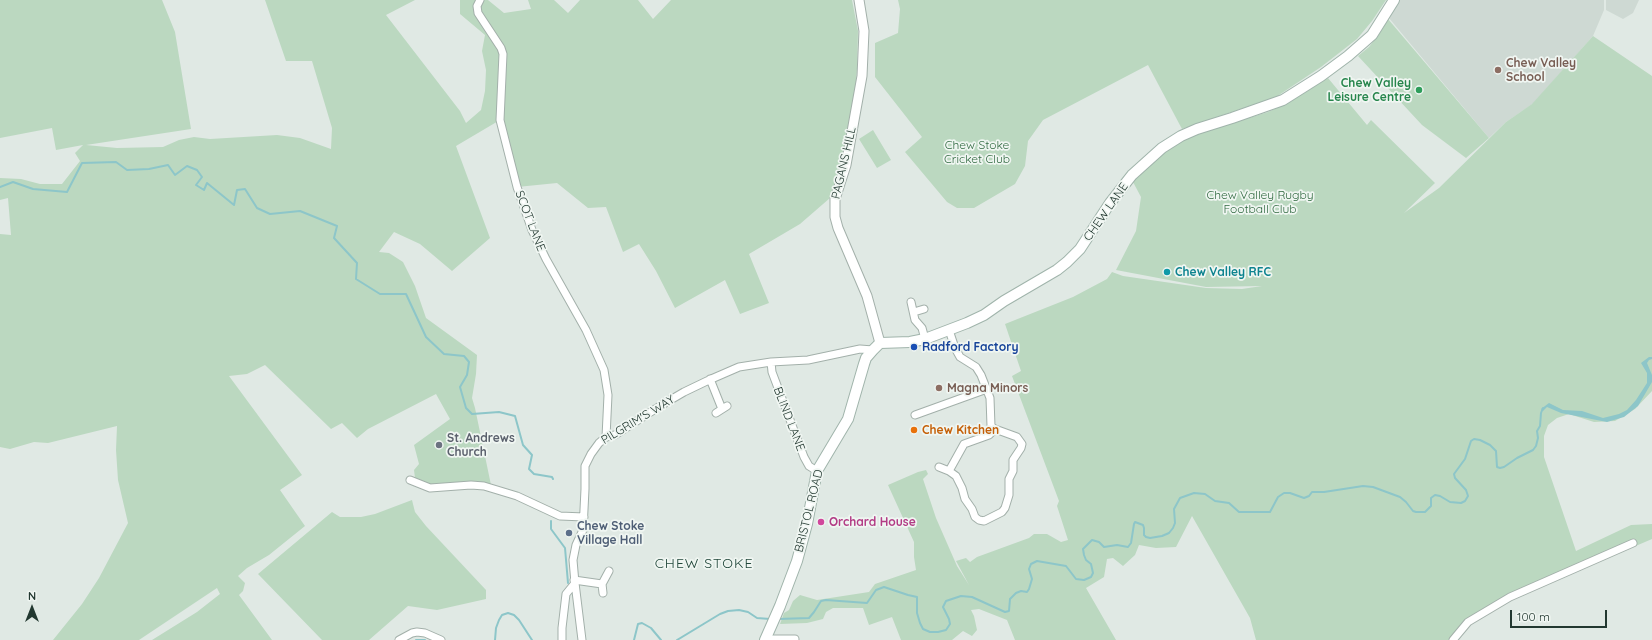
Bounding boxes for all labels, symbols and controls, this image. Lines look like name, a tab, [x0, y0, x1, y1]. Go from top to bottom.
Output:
place label: Chew Valley School	[1506, 56, 1576, 84]
marker: Chew Valley School	[1493, 65, 1503, 75]
place label: Chew Valley Leisure Centre	[1327, 76, 1411, 104]
marker: Chew Valley Leisure Centre	[1414, 85, 1424, 95]
street label: PAGANS HILL	[829, 126, 859, 200]
park label: Chew Stoke Cricket Club	[944, 138, 1010, 166]
street label: CHEW LANE	[1081, 180, 1131, 244]
park label: Chew Valley Rugby Football Club	[1206, 188, 1314, 216]
street label: SCOT LANE	[512, 189, 548, 253]
place label: Chew Valley RFC	[1175, 265, 1271, 279]
marker: Chew Valley RFC	[1162, 267, 1172, 277]
place label: Radford Factory	[922, 340, 1018, 354]
marker: Radford Factory	[909, 342, 919, 352]
place label: Magna Minors	[947, 381, 1028, 395]
marker: Magna Minors	[934, 383, 944, 393]
street label: BLIND LANE	[770, 385, 808, 453]
street label: PILGRIM'S WAY	[599, 392, 677, 448]
place label: Chew Kitchen	[922, 423, 999, 437]
marker: Chew Kitchen	[909, 425, 919, 435]
place label: St. Andrews Church	[447, 431, 515, 459]
marker: St. Andrews Church	[434, 440, 444, 450]
street label: BRISTOL ROAD	[792, 468, 826, 554]
place label: Orchard House	[829, 515, 916, 529]
marker: Orchard House	[816, 517, 826, 527]
place label: Chew Stoke Village Hall	[577, 519, 644, 547]
marker: Chew Stoke Village Hall	[564, 528, 574, 538]
district label: CHEW STOKE	[655, 556, 753, 572]
north arrow	[12, 588, 52, 628]
text: N	[28, 589, 36, 603]
scale bar	[1512, 602, 1609, 628]
text: 100 m	[1517, 609, 1550, 624]

